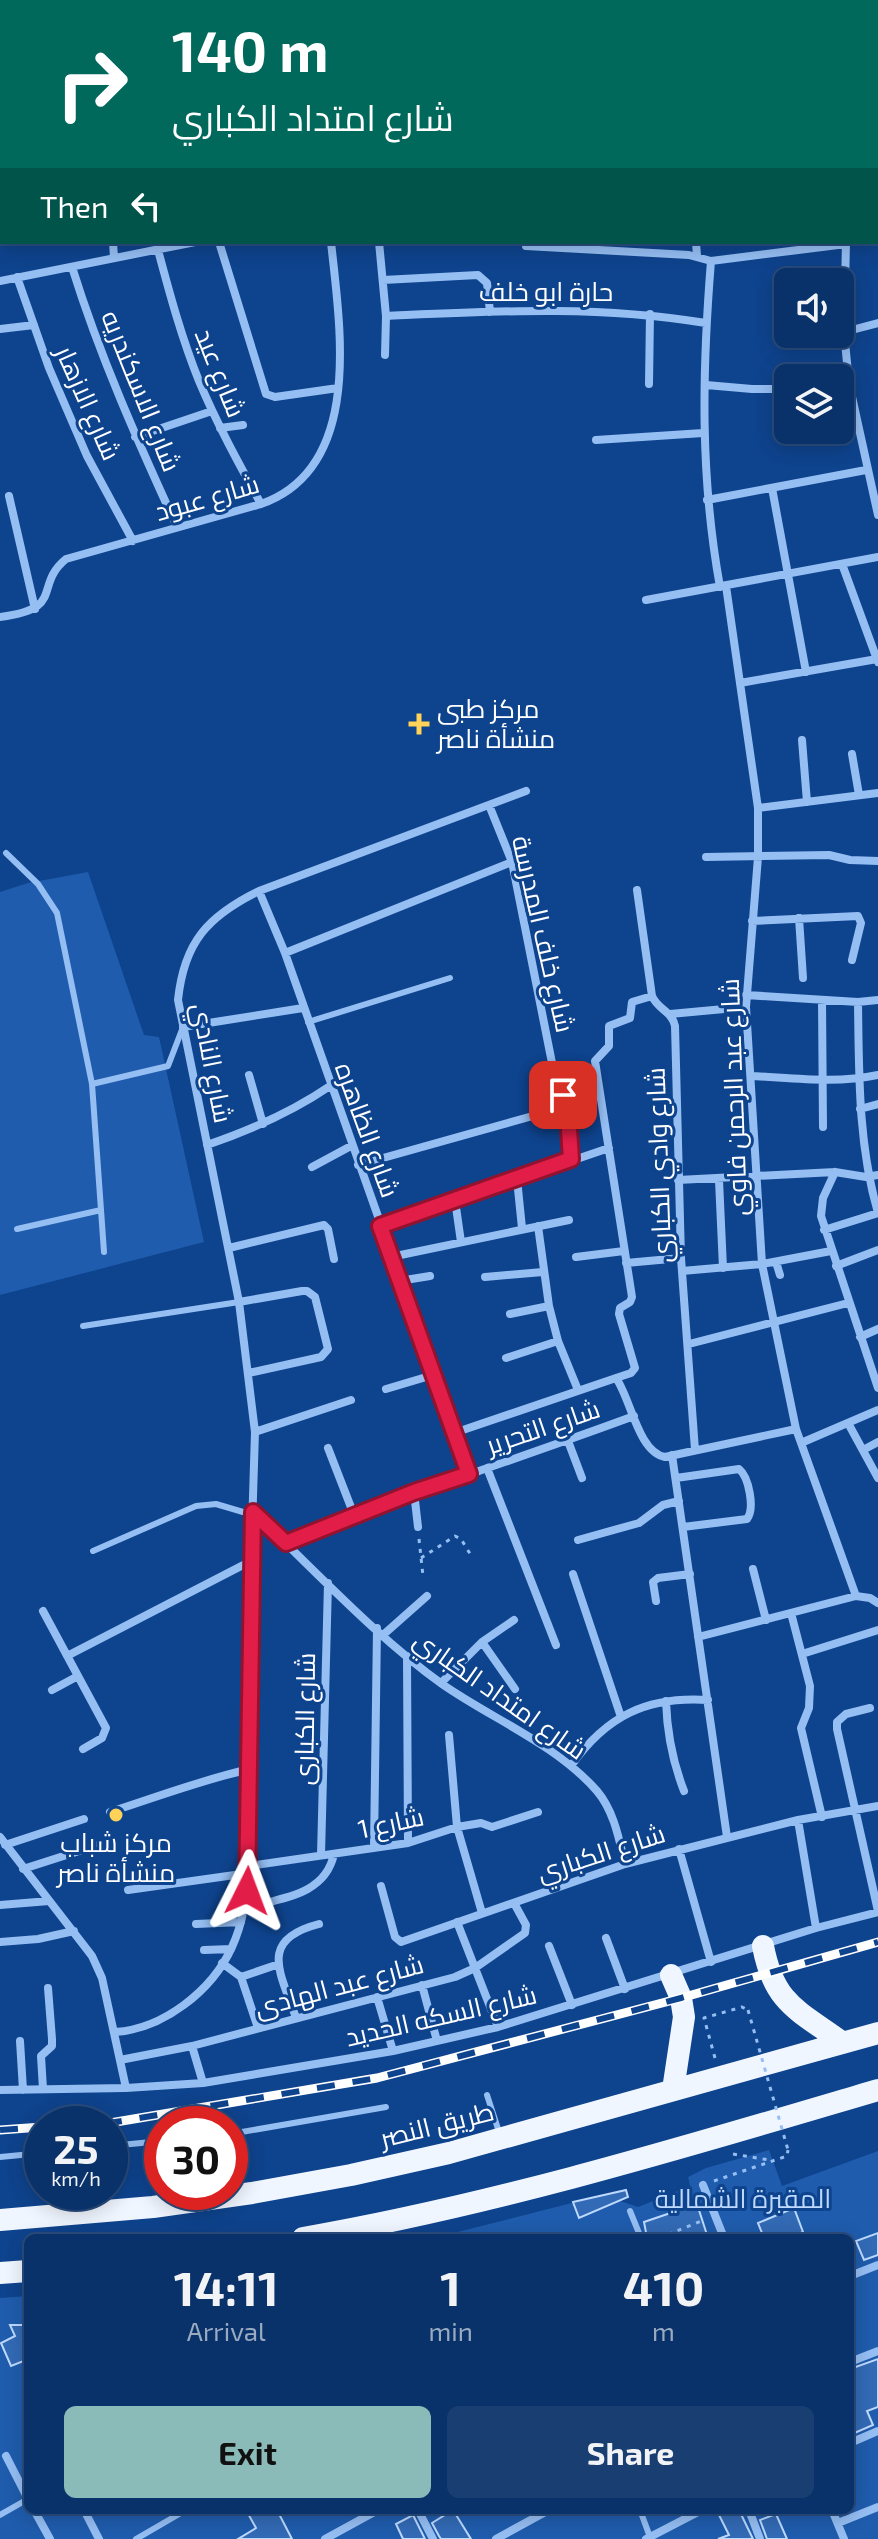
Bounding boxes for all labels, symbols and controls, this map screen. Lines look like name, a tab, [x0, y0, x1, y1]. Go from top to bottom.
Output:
text: 140 m	[172, 16, 329, 83]
icon: right	[40, 32, 144, 136]
text: شارع امتداد الكباري	[172, 95, 454, 138]
icon: left	[124, 184, 168, 228]
text: Then	[40, 188, 108, 224]
map controls	[774, 268, 854, 444]
button: sound	[774, 268, 854, 348]
street label: حارة ابو خلف	[479, 275, 613, 307]
street label: شارع الاسكندريه	[93, 305, 189, 477]
street label: شارع عيد	[187, 323, 253, 423]
street label: شارع الازهار	[47, 339, 128, 466]
button: layers	[774, 364, 854, 444]
street label: شارع عبود	[151, 467, 263, 529]
place label: مركز طبى منشأة ناصر	[435, 692, 555, 754]
marker: مركز طبى منشأة ناصر	[408, 713, 430, 735]
street label: شارع خلف المدرسة	[504, 832, 582, 1036]
street label: شارع عبد الرحمن فاوي	[713, 978, 758, 1216]
street label: شارع النادي	[181, 1000, 240, 1126]
street label: شارع الظاهره	[327, 1058, 407, 1202]
pin	[529, 1061, 597, 1129]
street label: شارع وادي الكباري	[639, 1067, 682, 1263]
icon: arrive	[541, 1073, 585, 1117]
street label: شارع التحرير	[480, 1392, 604, 1463]
street label: شارع امتداد الكباري	[405, 1623, 593, 1770]
street label: شارع الكبارى	[287, 1652, 323, 1786]
street label: شارع 1	[355, 1799, 427, 1847]
marker: مركز شباب منشأة ناصر	[107, 1806, 125, 1824]
street label: شارع الكباري	[533, 1816, 670, 1893]
place label: مركز شباب منشأة ناصر	[55, 1826, 175, 1888]
position arrow	[205, 1849, 289, 1933]
street label: شارع عبد الهادى	[251, 1947, 427, 2025]
street label: شارع السكه الحديد	[342, 1977, 540, 2055]
street label: طريق النصر	[375, 2094, 497, 2155]
speed limit sign: 30	[144, 2106, 248, 2210]
text: 25	[53, 2124, 99, 2172]
text: km/h	[51, 2166, 101, 2190]
park label: المقبرة الشمالية	[655, 2182, 831, 2214]
text: 14:11	[174, 2258, 279, 2316]
text: 1	[440, 2258, 461, 2316]
text: 410	[623, 2258, 704, 2316]
text: Arrival	[187, 2315, 266, 2346]
text: min	[429, 2315, 473, 2346]
text: m	[652, 2315, 675, 2346]
button: Exit	[64, 2406, 431, 2498]
button: Share	[447, 2406, 814, 2498]

